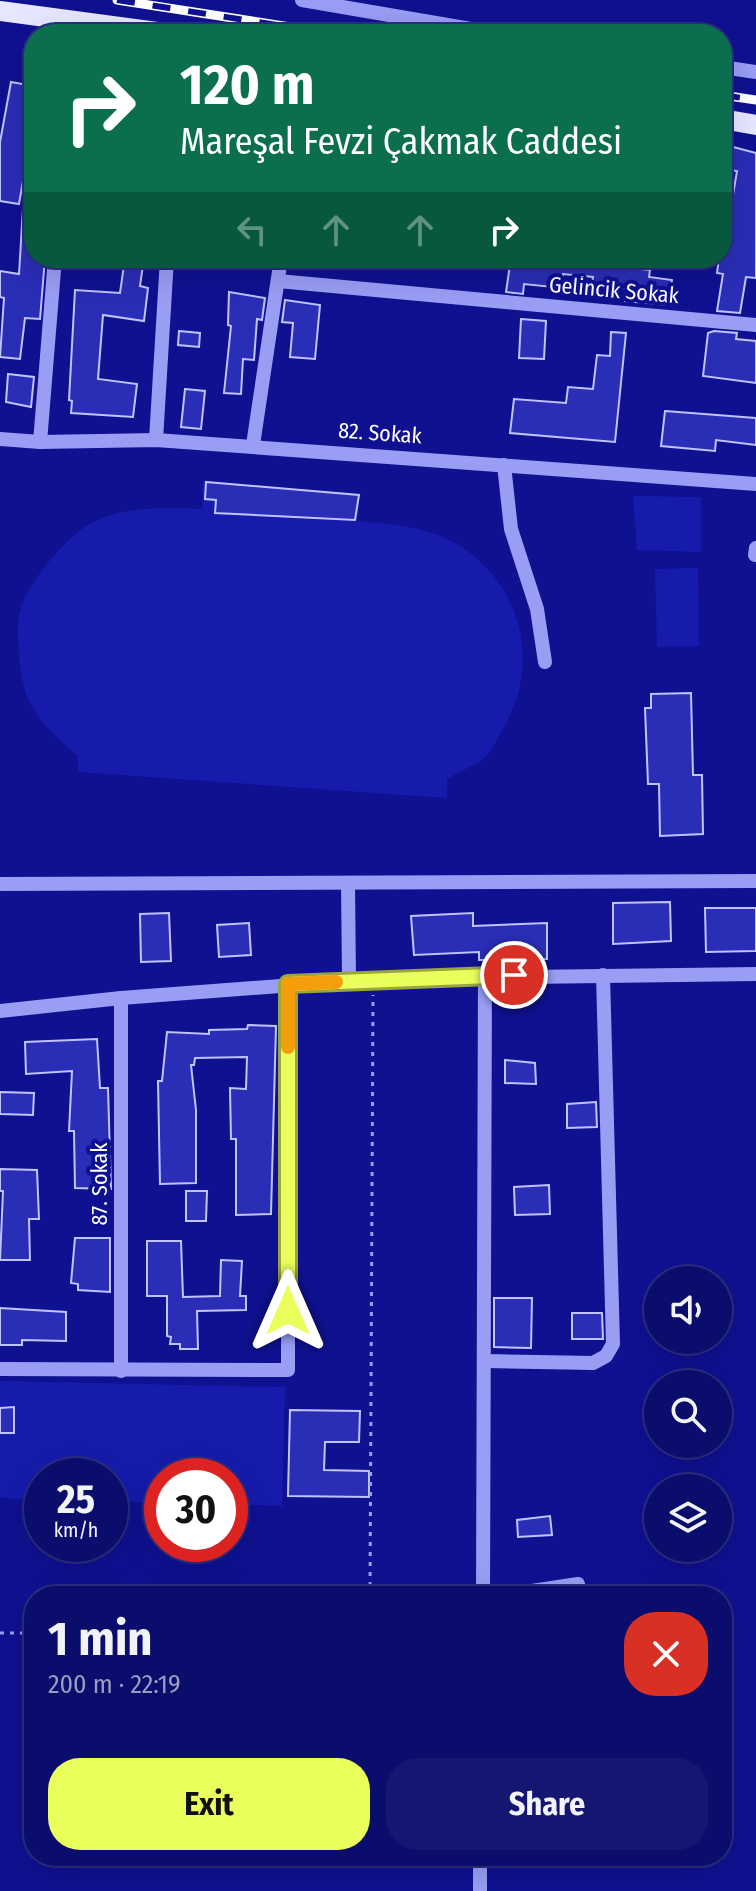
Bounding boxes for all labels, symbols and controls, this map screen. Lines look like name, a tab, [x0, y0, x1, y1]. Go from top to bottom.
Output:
text: 120 m	[180, 52, 315, 119]
icon: right	[48, 56, 152, 160]
text: Mareşal Fevzi Çakmak Caddesi	[180, 120, 622, 164]
icon: left	[230, 208, 274, 252]
icon: ahead	[314, 208, 358, 252]
icon: ahead	[398, 208, 442, 252]
icon: right	[482, 208, 526, 252]
street label: Gelincik Sokak	[548, 271, 681, 309]
street label: 82. Sokak	[337, 417, 423, 449]
pin	[480, 941, 548, 1009]
icon: arrive	[492, 953, 536, 997]
street label: 87. Sokak	[86, 1142, 113, 1225]
map controls	[644, 1266, 732, 1562]
button: sound	[644, 1266, 732, 1354]
position arrow	[246, 1269, 330, 1353]
button: search	[644, 1370, 732, 1458]
speed limit sign: 30	[144, 1458, 248, 1562]
button: layers	[644, 1474, 732, 1562]
text: 25	[57, 1476, 95, 1524]
text: km/h	[54, 1518, 98, 1542]
text: 1 min	[48, 1610, 153, 1668]
button: close	[624, 1612, 708, 1696]
text: 200 m · 22:19	[48, 1669, 181, 1700]
button: Exit	[48, 1758, 370, 1850]
button: Share	[386, 1758, 708, 1850]

